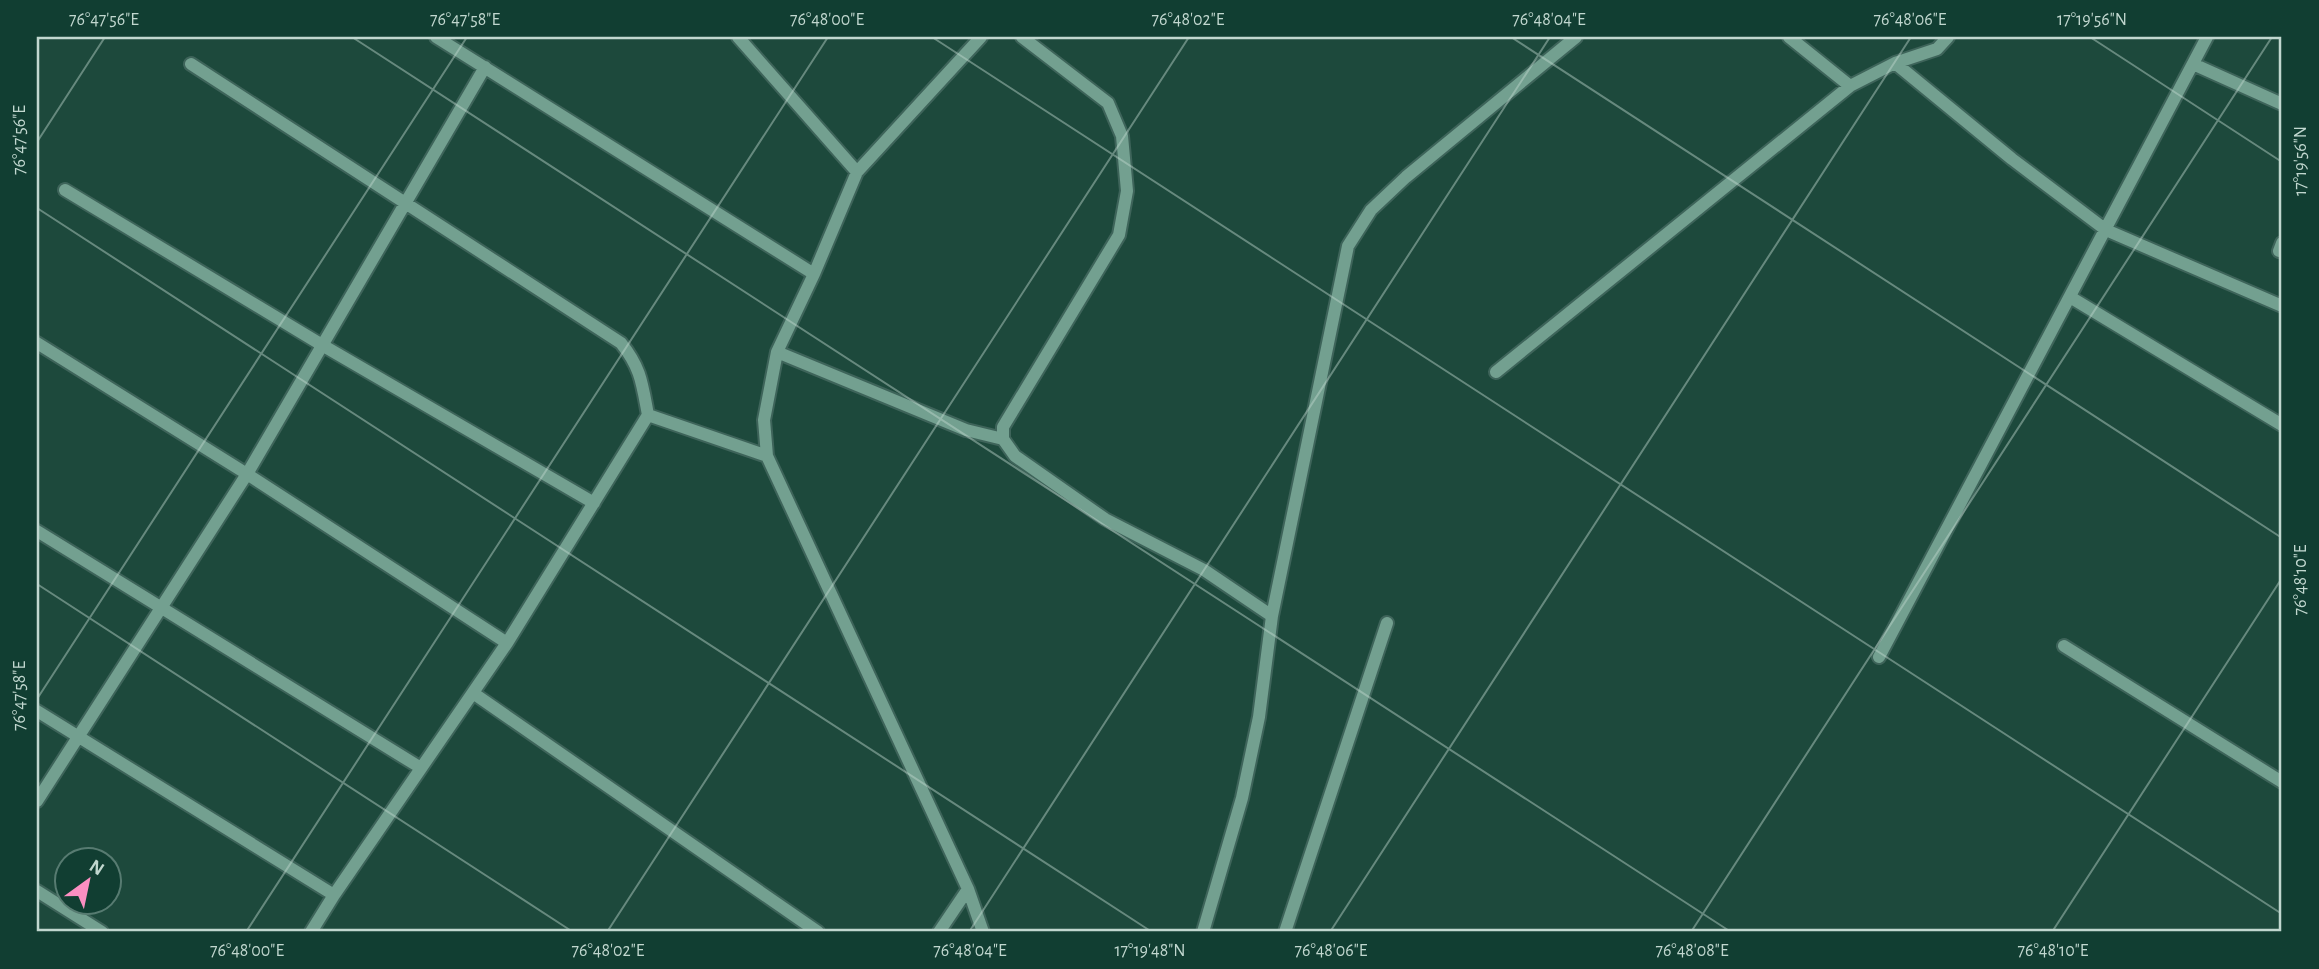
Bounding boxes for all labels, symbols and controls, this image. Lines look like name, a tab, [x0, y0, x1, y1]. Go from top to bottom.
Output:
text: 76°47'56"E	[69, 11, 139, 29]
text: 76°47'58"E	[430, 11, 500, 29]
text: 76°48'00"E	[790, 11, 864, 29]
text: 76°48'02"E	[1152, 11, 1225, 29]
text: 76°48'04"E	[1512, 11, 1586, 29]
text: 76°48'06"E	[1873, 11, 1947, 29]
text: 17°19'56"N	[2057, 11, 2127, 29]
text: 76°47'56"E	[11, 105, 29, 175]
text: 17°19'56"N	[2292, 126, 2310, 196]
text: 76°48'10"E	[2292, 544, 2310, 615]
text: 76°47'58"E	[11, 661, 29, 731]
north arrow	[52, 846, 122, 916]
text: N	[86, 856, 107, 880]
text: 76°48'00"E	[210, 942, 284, 960]
text: 76°48'02"E	[572, 942, 645, 960]
text: 76°48'04"E	[933, 942, 1007, 960]
text: 17°19'48"N	[1114, 942, 1186, 960]
text: 76°48'06"E	[1294, 942, 1368, 960]
text: 76°48'08"E	[1655, 942, 1729, 960]
text: 76°48'10"E	[2018, 942, 2089, 960]

